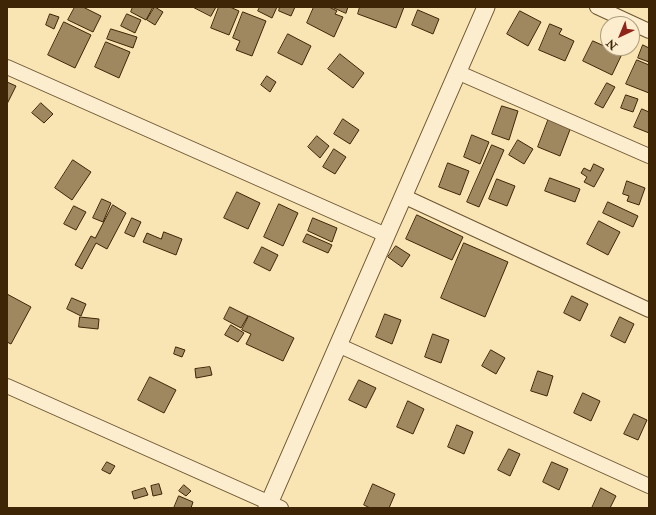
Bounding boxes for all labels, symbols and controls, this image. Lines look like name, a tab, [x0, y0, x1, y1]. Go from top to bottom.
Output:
north arrow	[600, 16, 640, 56]
text: N	[604, 36, 620, 52]

